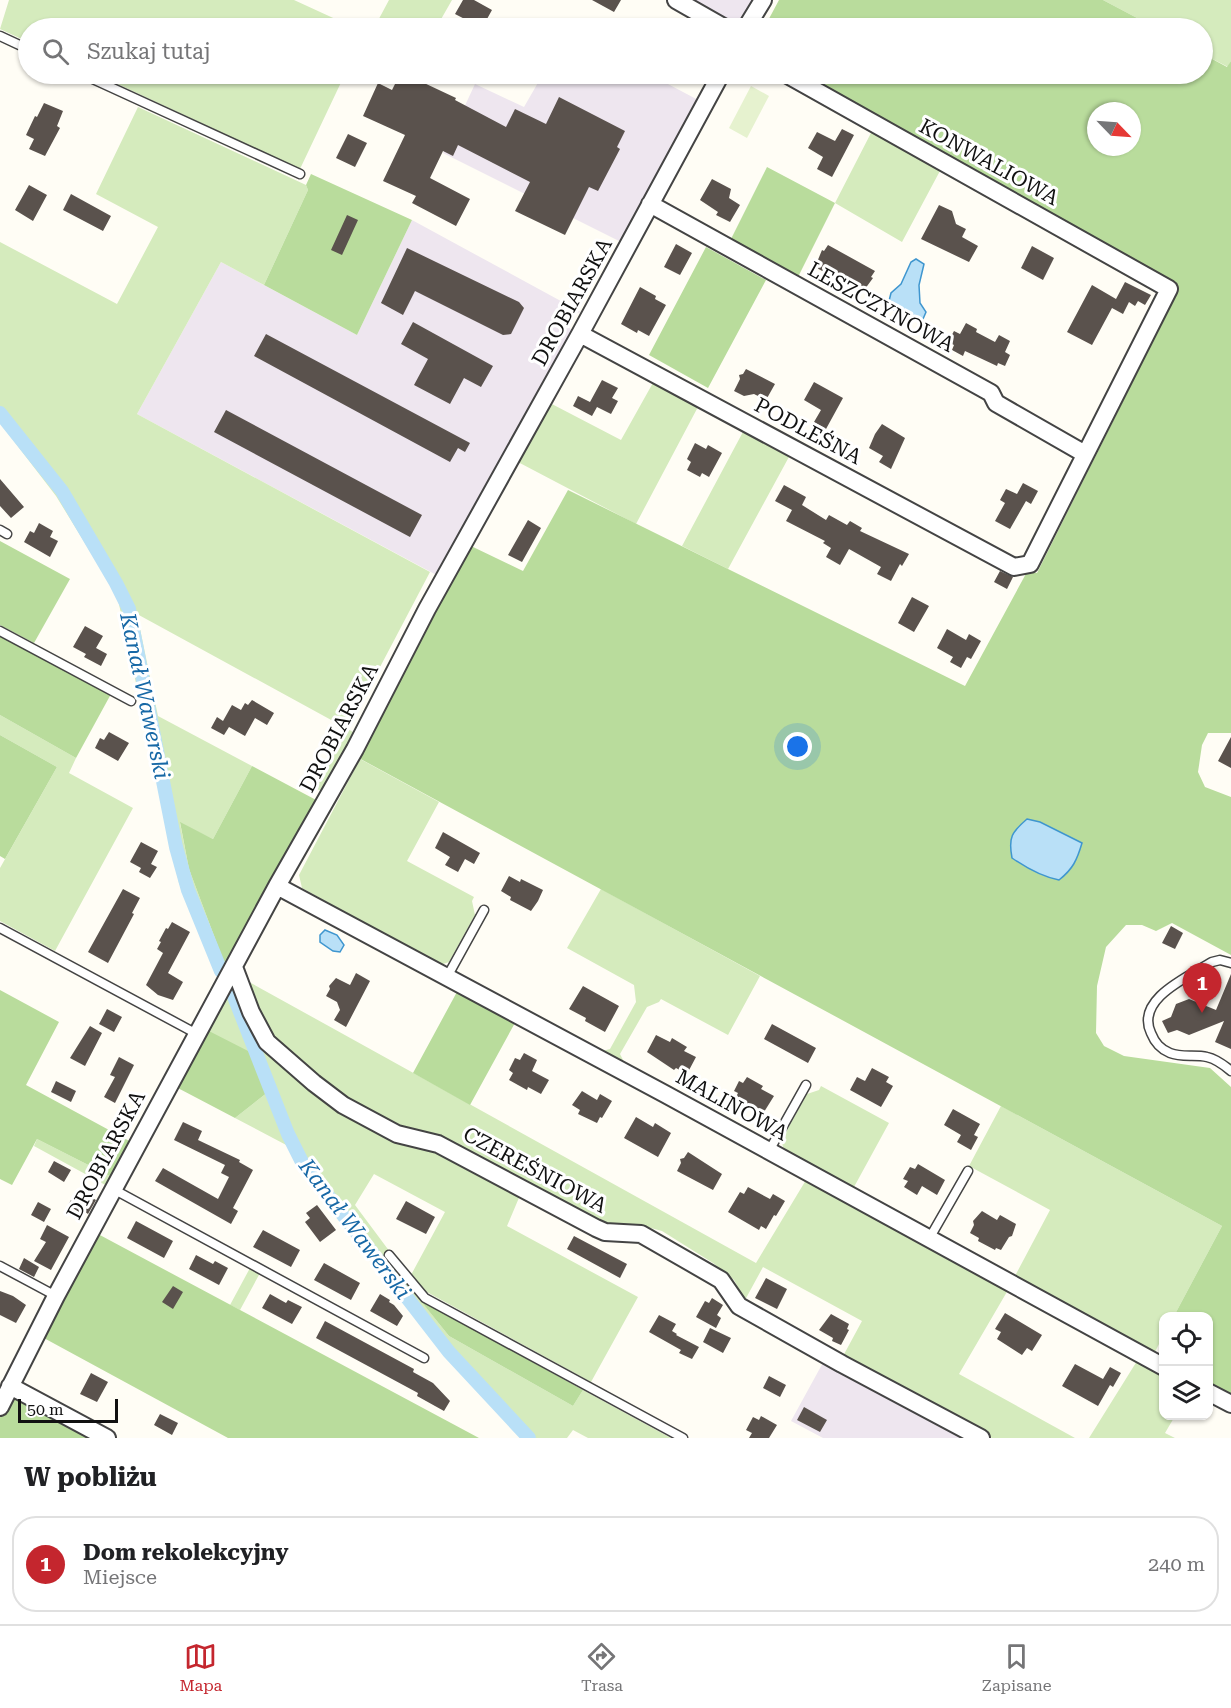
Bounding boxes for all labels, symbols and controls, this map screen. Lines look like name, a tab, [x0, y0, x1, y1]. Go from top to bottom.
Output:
search box	[18, 18, 1213, 84]
icon: search	[39, 35, 72, 68]
text: Szukaj tutaj	[87, 39, 211, 64]
north arrow	[1087, 102, 1141, 156]
street label: KONWALIOWA	[915, 114, 1063, 210]
street label: DROBIARSKA	[527, 234, 617, 370]
street label: LESZCZYNOWA	[804, 257, 958, 357]
street label: PODLEŚNA	[750, 392, 866, 469]
water label: Kanał Wawerski	[115, 610, 175, 781]
street label: DROBIARSKA	[295, 659, 383, 796]
your location	[783, 732, 812, 761]
pin: 1	[1182, 964, 1222, 1013]
street label: MALINOWA	[672, 1064, 792, 1146]
street label: DROBIARSKA	[62, 1086, 150, 1223]
street label: CZEREŚNIOWA	[459, 1121, 612, 1218]
water label: Kanał Wawerski	[293, 1153, 416, 1304]
map controls	[1159, 1312, 1213, 1420]
button: locate	[1159, 1312, 1213, 1366]
button: layers	[1159, 1366, 1213, 1420]
scale bar	[18, 1396, 118, 1424]
text: 50 m	[27, 1400, 64, 1419]
text: W pobliżu	[24, 1462, 157, 1492]
text: Dom rekolekcyjny	[83, 1540, 289, 1565]
text: 1	[40, 1552, 51, 1576]
text: 240 m	[1148, 1552, 1205, 1576]
text: Miejsce	[83, 1565, 157, 1589]
tab: Mapa	[179, 1640, 222, 1695]
tab: Trasa	[581, 1640, 623, 1695]
tab: Zapisane	[982, 1640, 1052, 1695]

